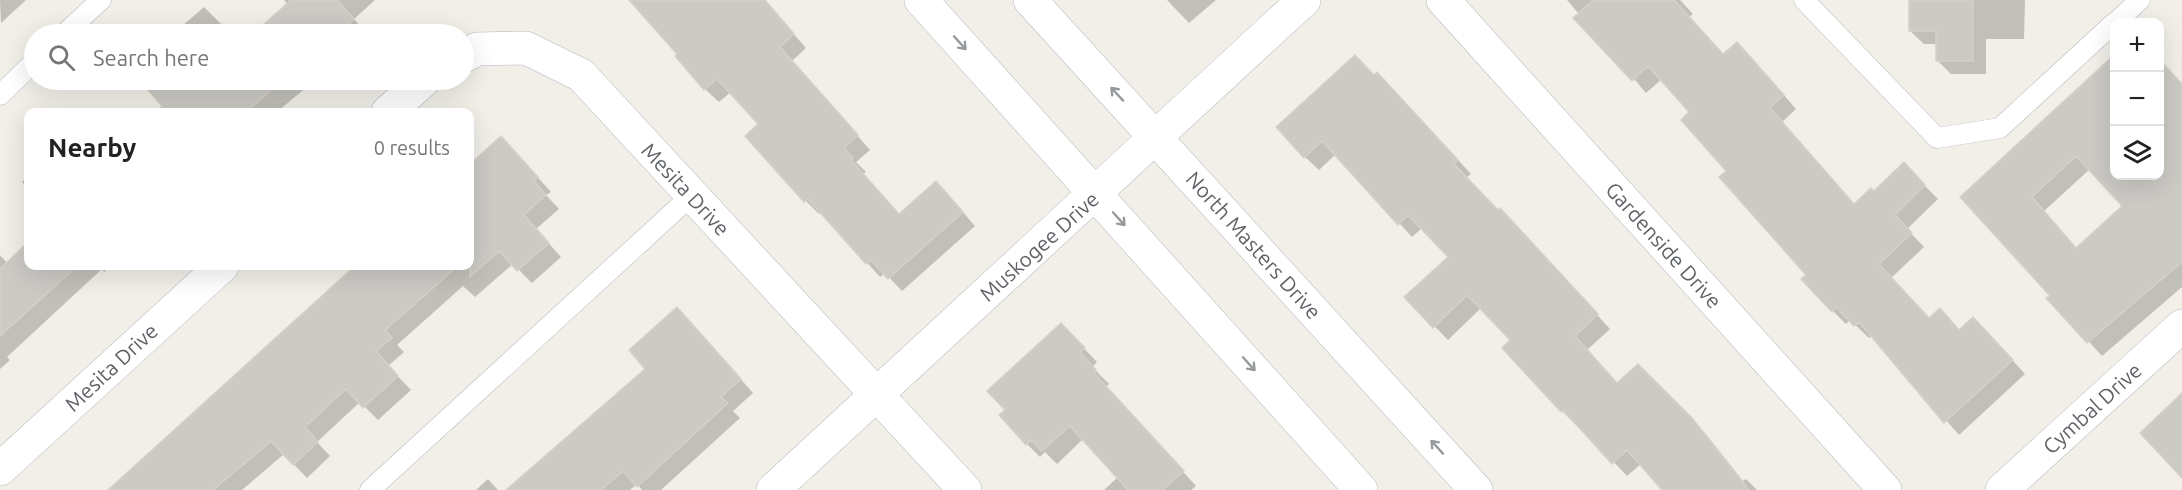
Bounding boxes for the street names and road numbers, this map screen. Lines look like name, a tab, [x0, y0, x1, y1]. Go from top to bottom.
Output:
street label: Mesita Drive	[637, 138, 735, 240]
street label: North Masters Drive	[1182, 166, 1326, 324]
street label: Gardenside Drive	[1601, 177, 1727, 313]
street label: Muskogee Drive	[975, 186, 1103, 306]
street label: Mesita Drive	[60, 318, 162, 416]
street label: Cymbal Drive	[2038, 358, 2146, 458]

